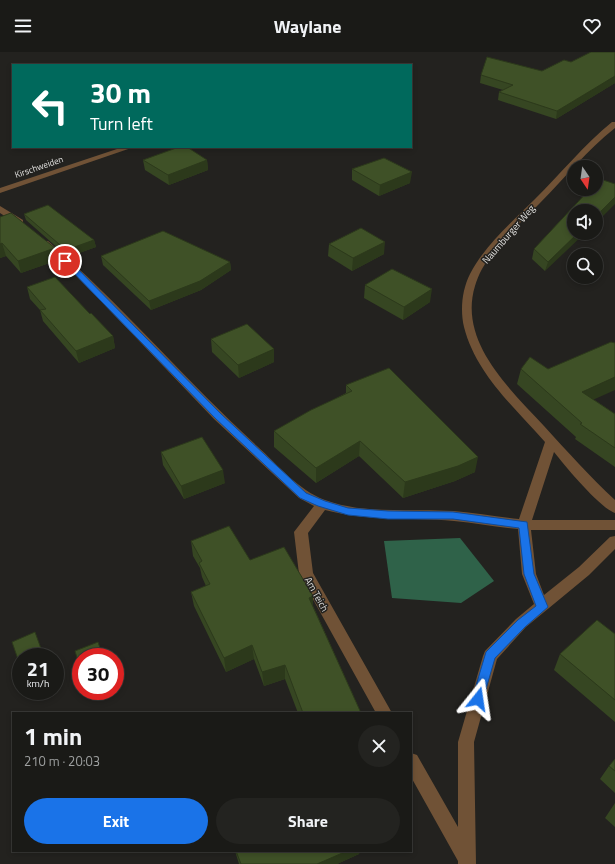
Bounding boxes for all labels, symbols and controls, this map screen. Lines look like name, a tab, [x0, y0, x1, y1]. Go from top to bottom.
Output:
text: Waylane	[274, 13, 341, 40]
icon: menu	[12, 15, 34, 37]
icon: heart	[581, 15, 603, 37]
text: 30 m	[90, 71, 151, 114]
icon: left	[24, 80, 76, 132]
text: Turn left	[90, 110, 153, 137]
street label: Kirschweiden	[13, 152, 65, 181]
north arrow	[567, 160, 603, 196]
map controls	[567, 160, 603, 284]
street label: Naumburger Weg	[478, 201, 538, 267]
button: sound	[567, 204, 603, 240]
pin	[48, 244, 82, 278]
button: search	[567, 248, 603, 284]
icon: arrive	[54, 250, 76, 272]
street label: Am Teich	[301, 574, 332, 614]
speed limit sign: 30	[72, 648, 124, 700]
text: 21	[27, 653, 49, 684]
text: km/h	[27, 676, 49, 691]
position arrow	[457, 678, 499, 720]
text: 1 min	[24, 718, 82, 754]
button: close	[358, 725, 400, 767]
text: 210 m · 20:03	[24, 751, 100, 771]
button: Exit	[24, 798, 208, 844]
button: Share	[216, 798, 400, 844]

